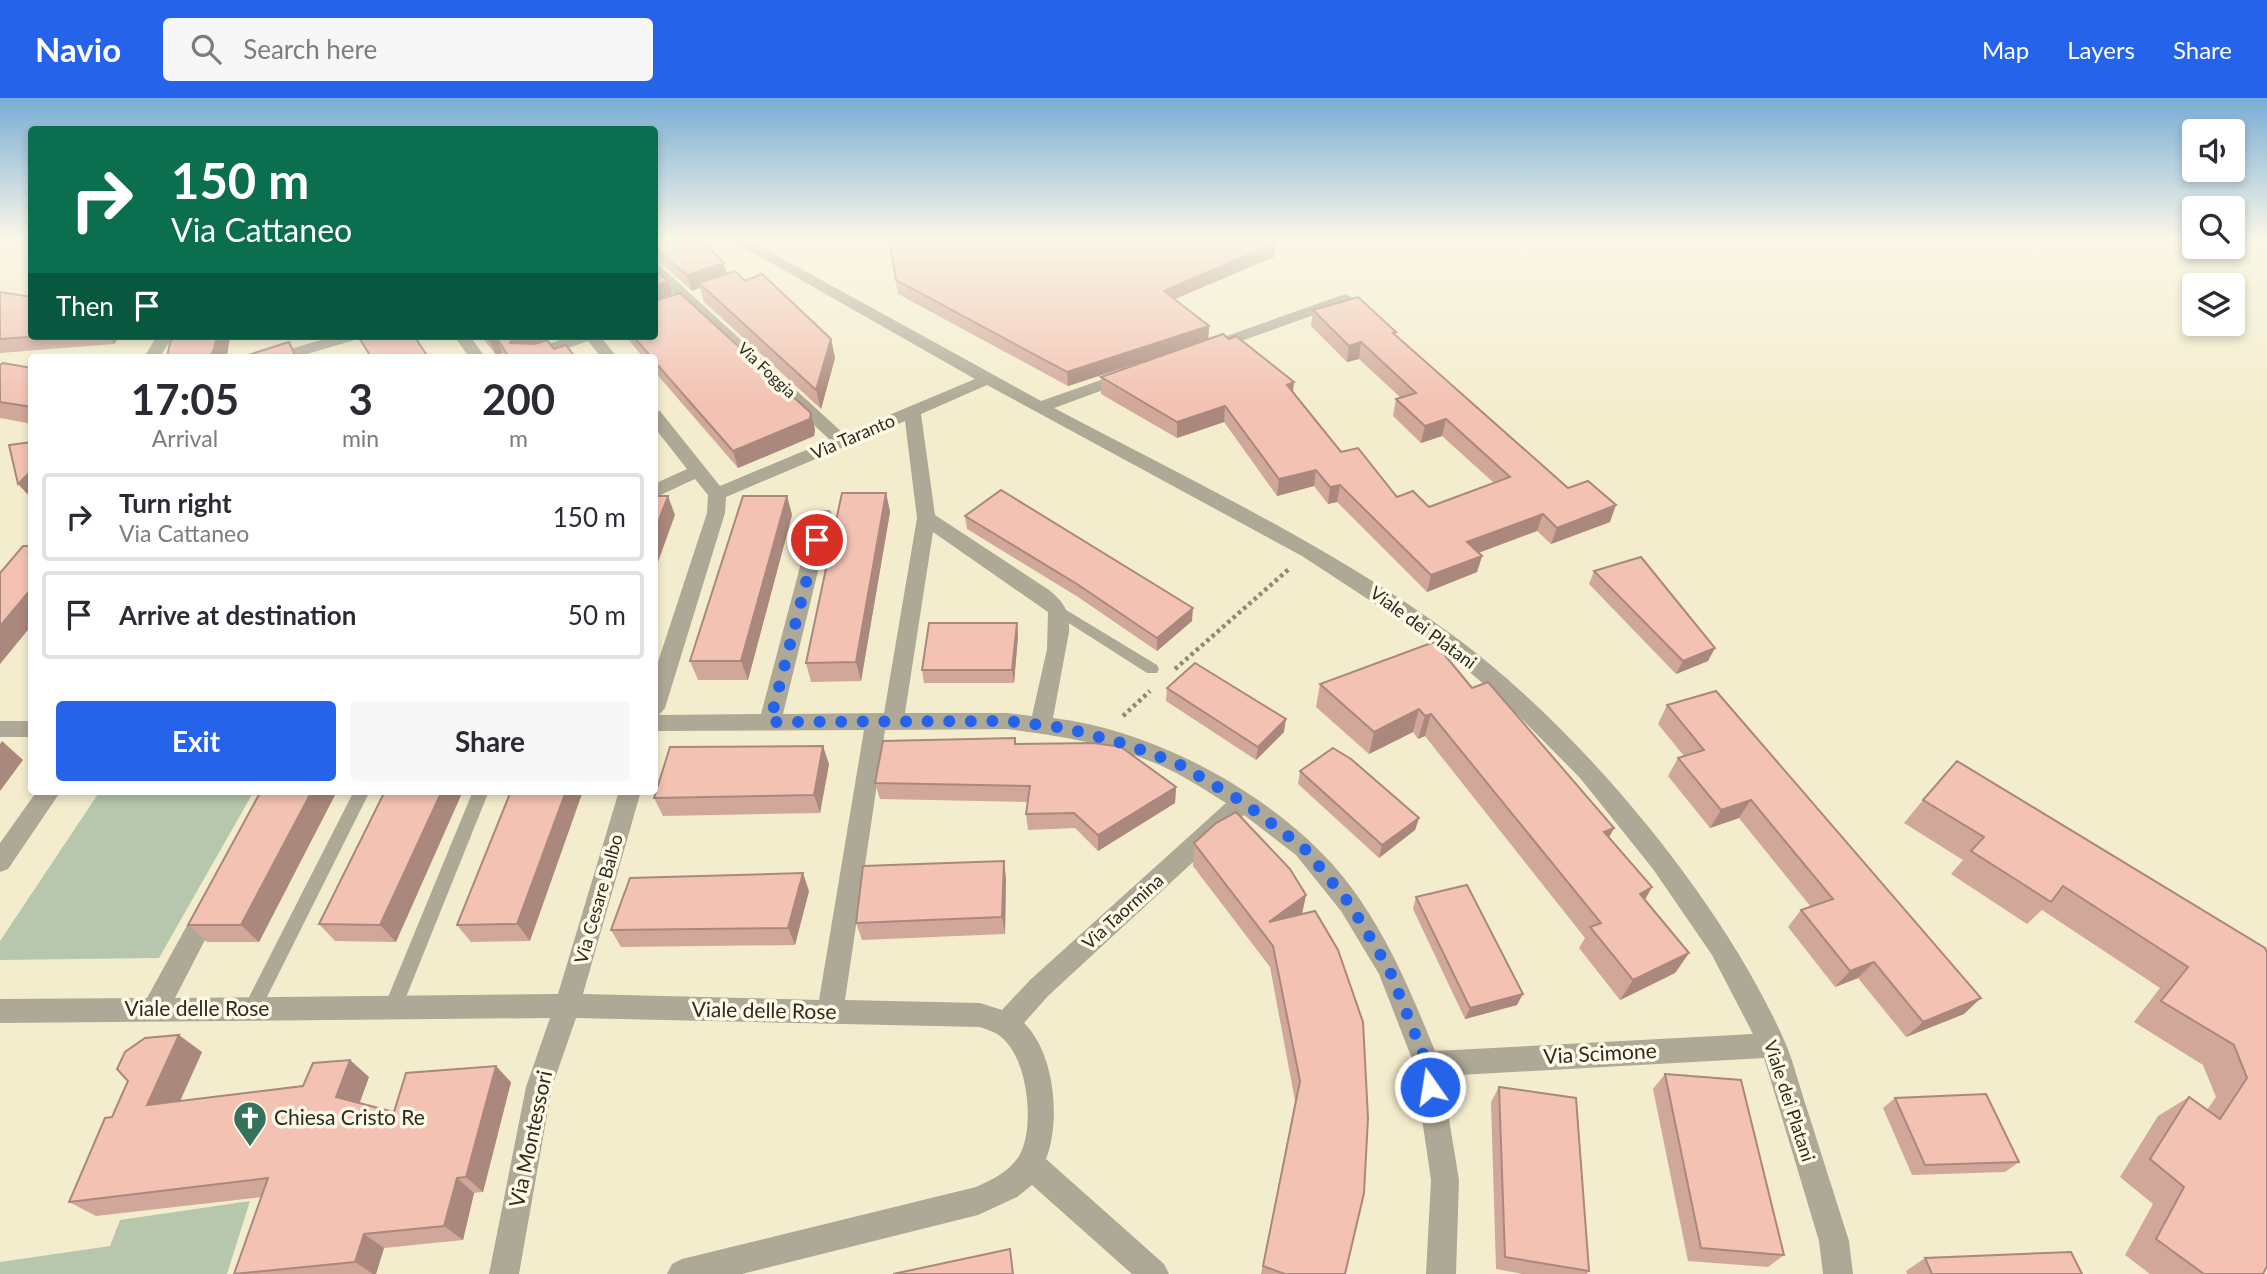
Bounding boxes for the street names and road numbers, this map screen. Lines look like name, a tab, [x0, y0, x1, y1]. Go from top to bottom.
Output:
street label: Via Foggia	[734, 338, 800, 401]
street label: Via Taranto	[807, 409, 898, 464]
street label: Viale dei Platani	[1366, 581, 1481, 673]
street label: Via Cesare Balbo	[569, 832, 627, 966]
street label: Via Taormina	[1077, 869, 1168, 954]
street label: Viale delle Rose	[125, 995, 269, 1020]
street label: Viale delle Rose	[691, 996, 837, 1023]
street label: Via Scimone	[1543, 1037, 1657, 1068]
street label: Viale dei Platani	[1760, 1037, 1820, 1164]
street label: Via Montessori	[503, 1068, 556, 1209]

